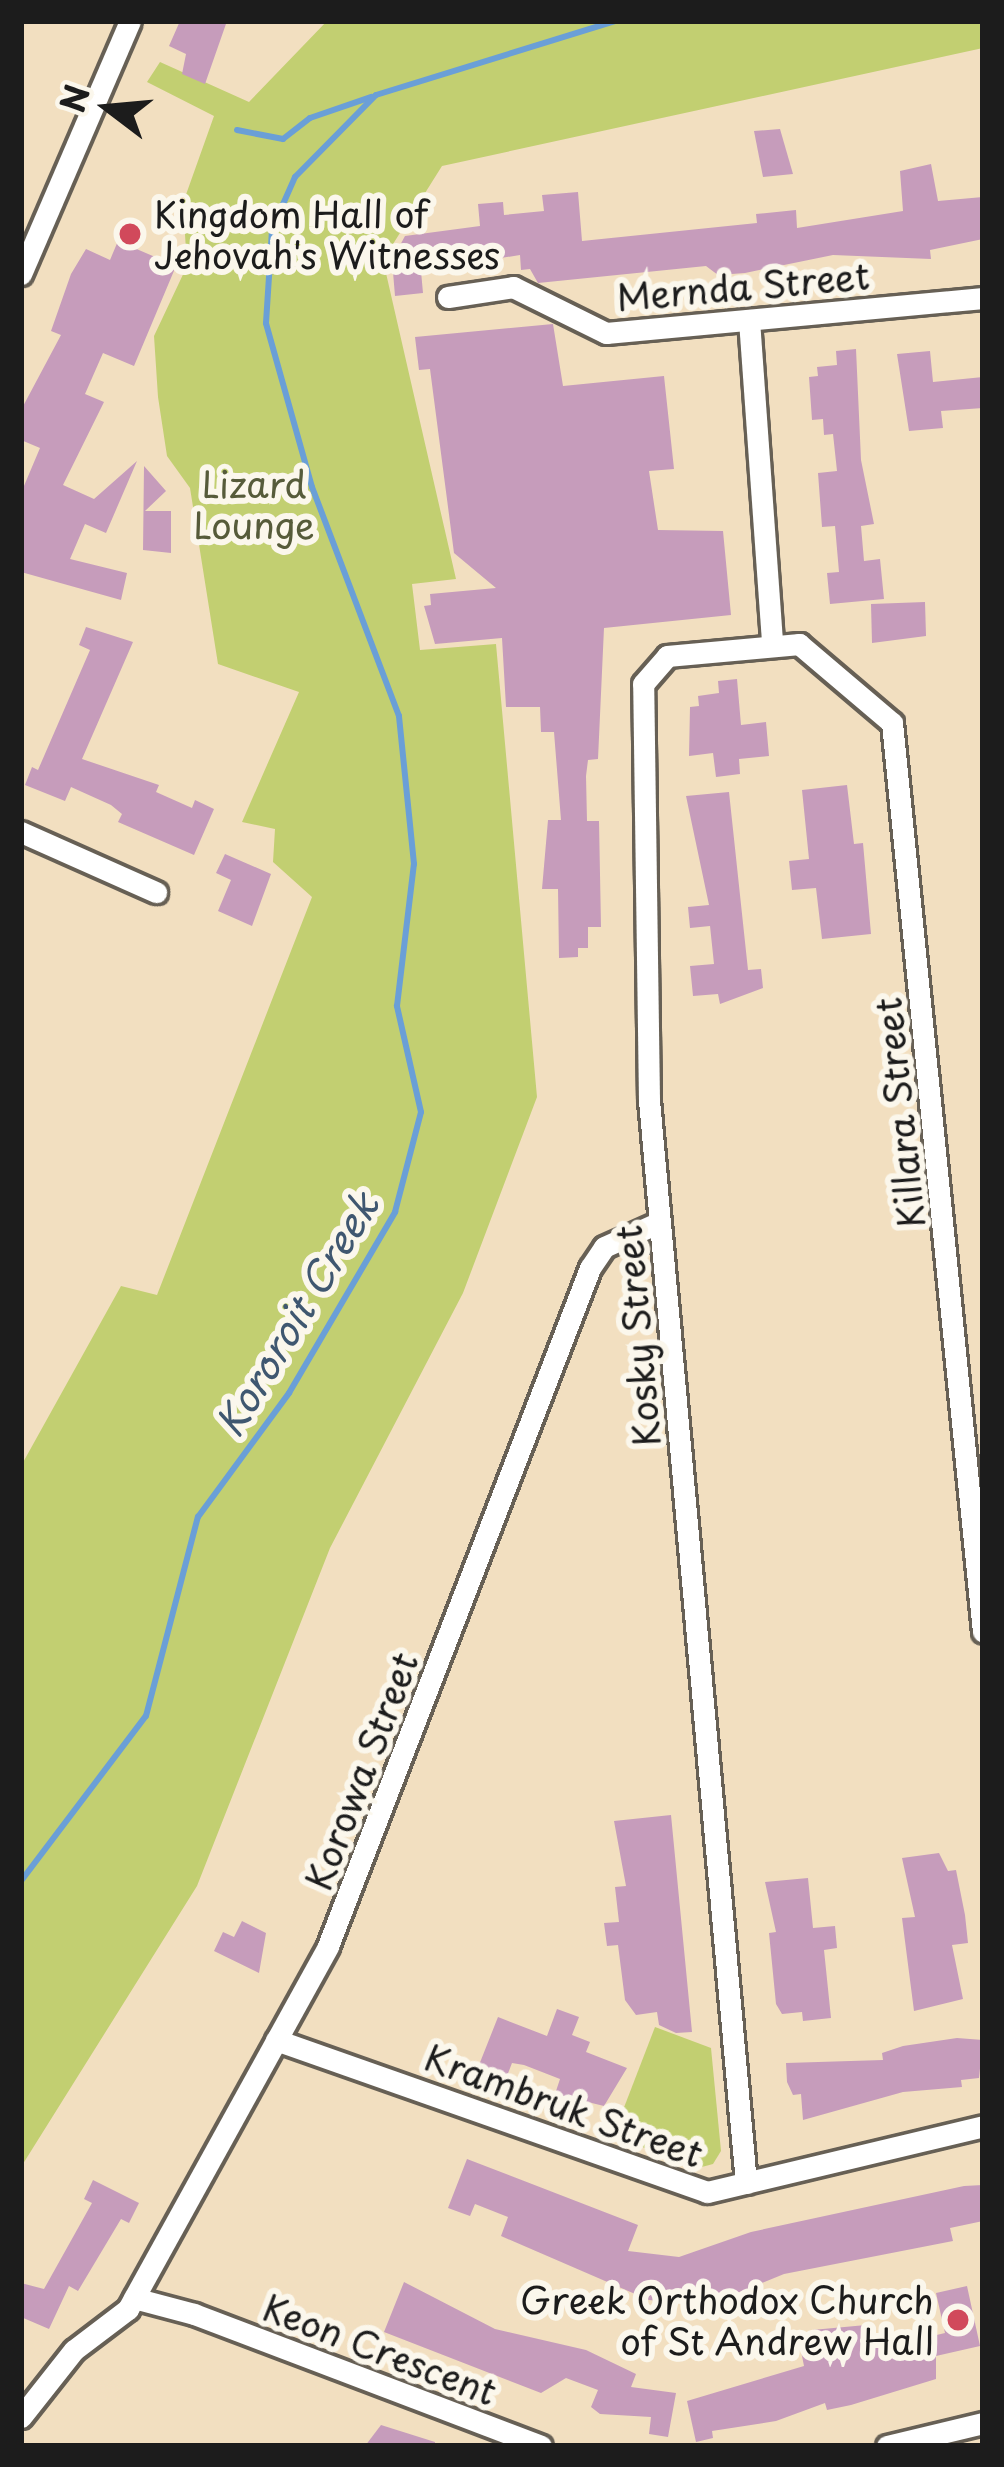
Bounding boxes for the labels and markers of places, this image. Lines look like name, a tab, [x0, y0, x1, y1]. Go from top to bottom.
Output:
place label: Kingdom Hall of Jehovah's Witnesses	[154, 191, 500, 276]
marker: Kingdom Hall of Jehovah's Witnesses	[117, 221, 143, 247]
place label: Greek Orthodox Church of St Andrew Hall	[515, 2277, 934, 2362]
marker: Greek Orthodox Church of St Andrew Hall	[945, 2307, 971, 2333]

